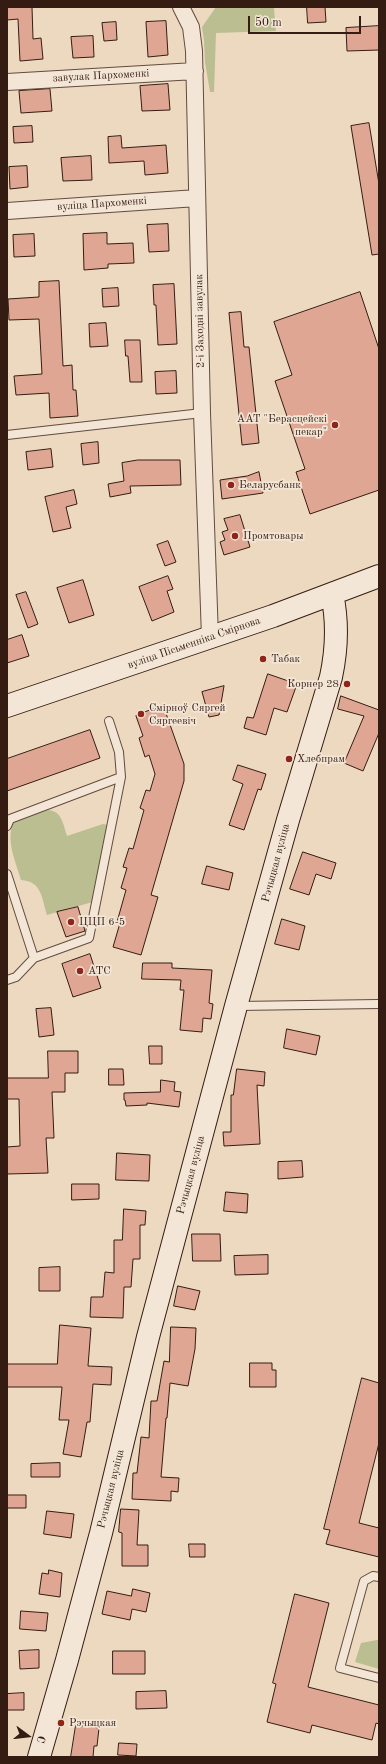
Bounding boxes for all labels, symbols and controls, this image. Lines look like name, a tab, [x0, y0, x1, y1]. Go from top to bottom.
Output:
scale bar	[250, 8, 363, 34]
text: 50 m	[255, 17, 282, 29]
street label: завулак Пархоменкі	[52, 67, 150, 85]
street label: вуліца Пархоменкі	[57, 194, 147, 214]
street label: 2-і Заходні завулак	[193, 274, 207, 368]
place label: ААТ "Берасцейскі пекар"	[237, 412, 327, 438]
marker: ААТ "Берасцейскі пекар"	[330, 420, 340, 430]
place label: Беларусбанк	[239, 478, 301, 492]
marker: Беларусбанк	[226, 480, 236, 490]
place label: Промтовары	[243, 529, 303, 543]
marker: Промтовары	[230, 531, 240, 541]
street label: вуліца Пісьменніка Смірнова	[126, 614, 262, 672]
place label: Табак	[271, 652, 300, 666]
marker: Табак	[258, 654, 268, 664]
place label: Корнер 28	[287, 677, 339, 691]
marker: Корнер 28	[342, 679, 352, 689]
place label: Смірноў Сяргей Сяргеевіч	[149, 701, 225, 727]
marker: Смірноў Сяргей Сяргеевіч	[136, 709, 146, 719]
place label: Хлебпрам	[297, 752, 345, 766]
marker: Хлебпрам	[284, 754, 294, 764]
street label: Рэчыцкая вуліца	[259, 822, 293, 904]
place label: ЦЦП 6-5	[79, 915, 125, 929]
marker: ЦЦП 6-5	[66, 917, 76, 927]
place label: АТС	[88, 964, 111, 978]
marker: АТС	[75, 966, 85, 976]
street label: Рэчыцкая вуліца	[174, 1134, 208, 1216]
street label: Рэчыцкая вуліца	[95, 1448, 127, 1530]
north arrow	[8, 1716, 48, 1756]
place label: Рэчыцкая	[69, 1716, 116, 1730]
marker: Рэчыцкая	[56, 1718, 66, 1728]
text: С	[34, 1734, 46, 1744]

